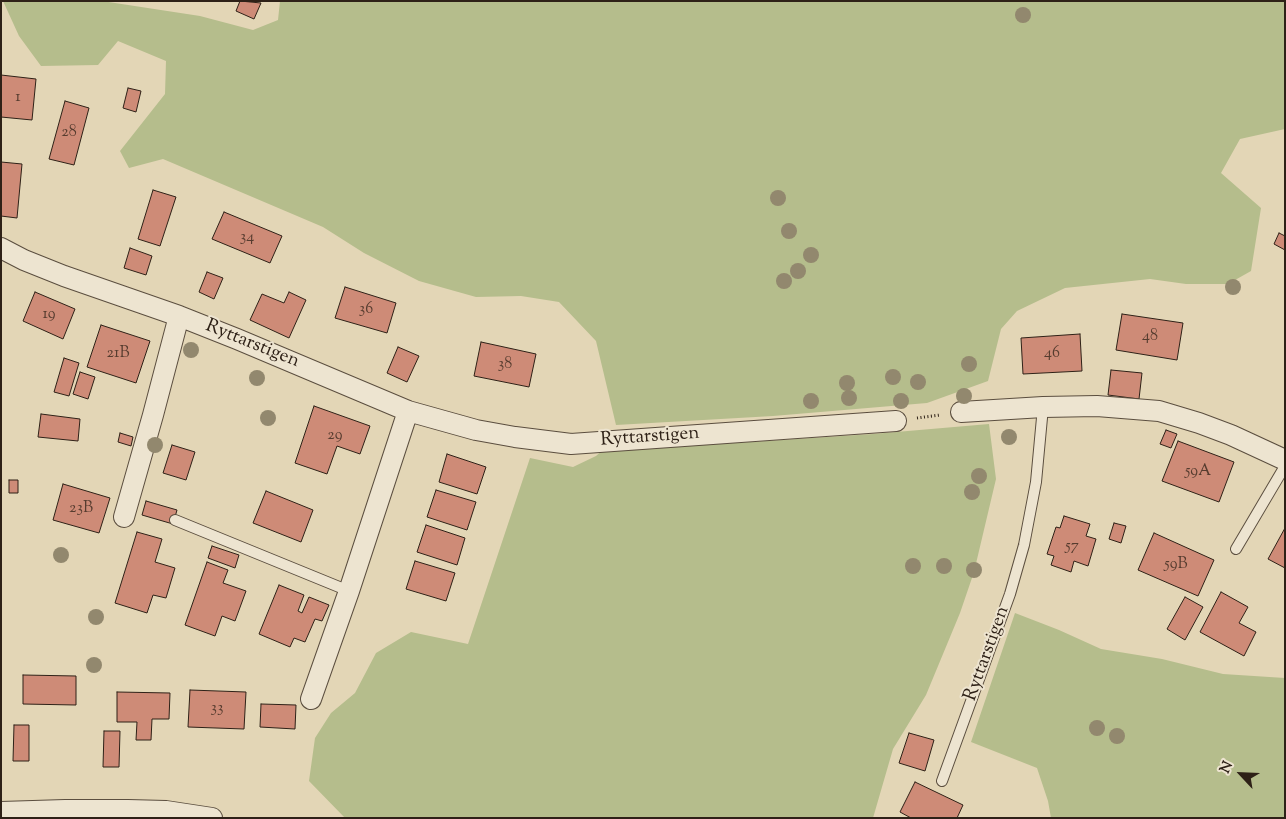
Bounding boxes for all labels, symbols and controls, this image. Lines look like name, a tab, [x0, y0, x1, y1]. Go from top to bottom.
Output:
house number: 1	[15, 88, 21, 108]
house number: 28	[61, 123, 77, 143]
house number: 34	[240, 228, 254, 248]
house number: 36	[359, 300, 373, 320]
house number: 19	[42, 305, 56, 325]
street label: Ryttarstigen	[202, 316, 302, 374]
house number: 48	[1142, 327, 1158, 347]
house number: 21B	[106, 344, 130, 364]
house number: 46	[1044, 344, 1060, 364]
house number: 38	[498, 355, 512, 375]
street label: Ryttarstigen	[600, 423, 700, 453]
house number: 29	[327, 426, 343, 446]
house number: 59A	[1185, 462, 1211, 482]
house number: 23B	[69, 499, 93, 519]
house number: 57	[1065, 537, 1079, 557]
house number: 59B	[1164, 555, 1188, 575]
street label: Ryttarstigen	[960, 603, 1016, 705]
house number: 33	[211, 699, 223, 719]
north arrow	[1216, 749, 1266, 799]
text: N	[1216, 758, 1239, 777]

